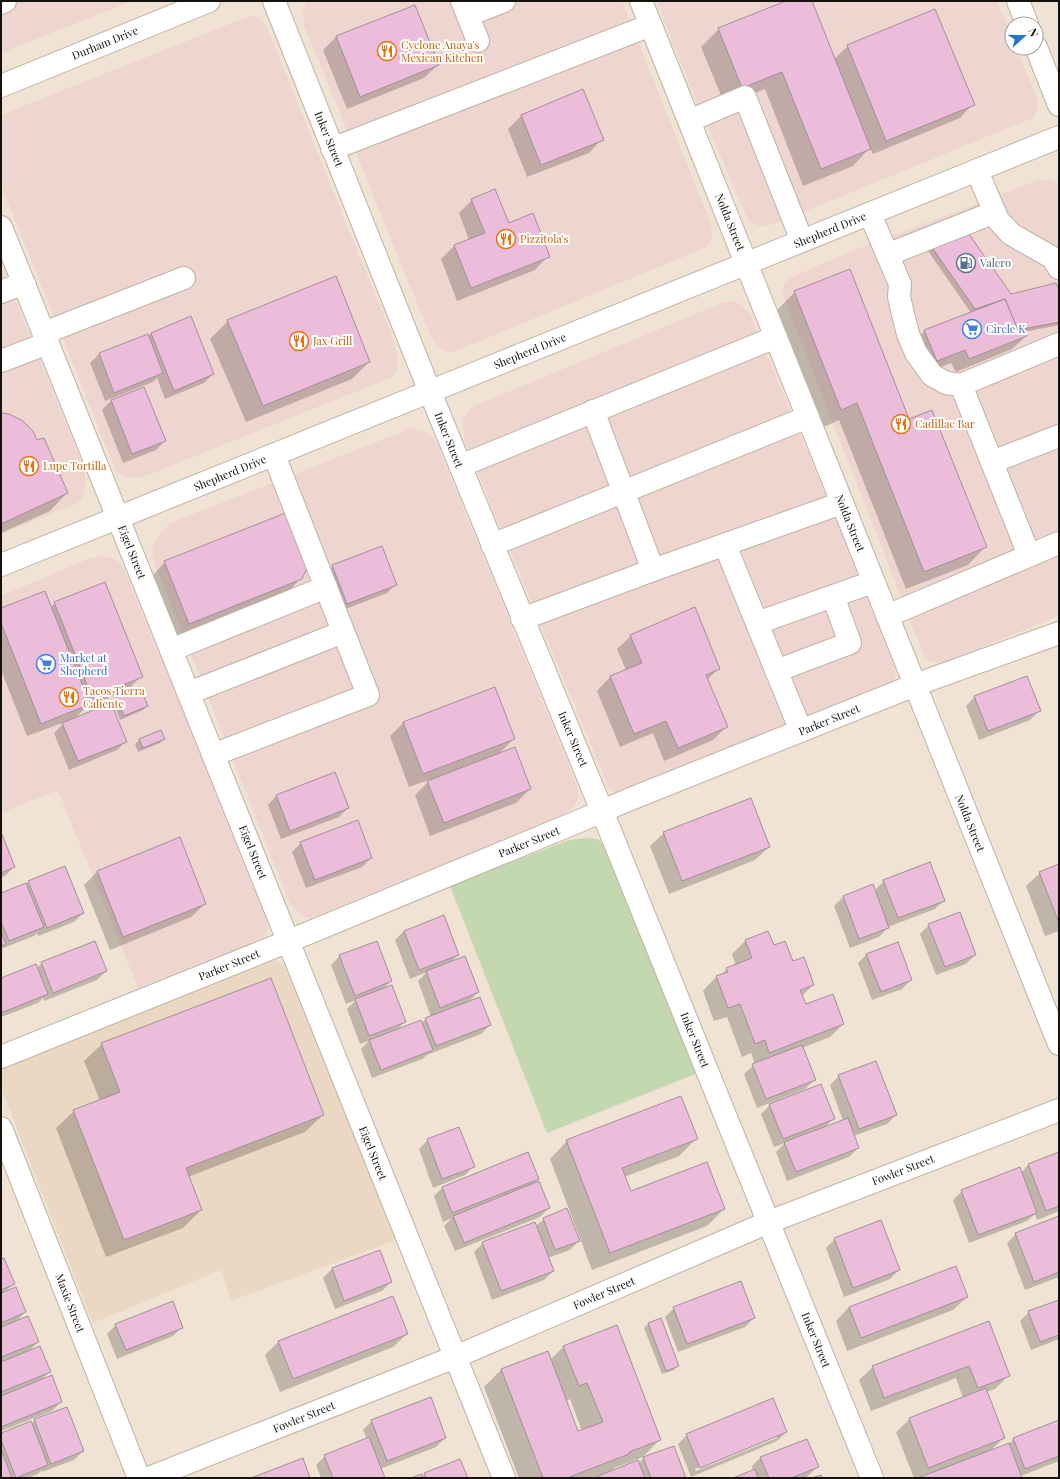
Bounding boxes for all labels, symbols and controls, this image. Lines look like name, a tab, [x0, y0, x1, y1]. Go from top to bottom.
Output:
north arrow	[1004, 16, 1044, 56]
street label: Durham Drive	[69, 22, 141, 63]
text: N	[1025, 26, 1042, 39]
place label: Cyclone Anaya's Mexican Kitchen	[401, 37, 484, 65]
restaurant icon: Cyclone Anaya's Mexican Kitchen	[376, 40, 398, 62]
street label: Inker Street	[312, 109, 347, 169]
street label: Nolda Street	[712, 191, 749, 253]
street label: Shepherd Drive	[791, 208, 869, 251]
restaurant icon: Pizzitola's	[495, 228, 517, 250]
place label: Pizzitola's	[520, 231, 569, 246]
fuel station icon: Valero	[955, 252, 977, 274]
place label: Valero	[979, 255, 1011, 270]
supermarket icon: Circle K	[961, 318, 983, 340]
place label: Circle K	[986, 321, 1026, 336]
street label: Shepherd Drive	[491, 329, 569, 372]
restaurant icon: Jax Grill	[288, 330, 310, 352]
place label: Jax Grill	[312, 333, 352, 348]
street label: Inker Street	[432, 410, 467, 470]
restaurant icon: Cadillac Bar	[890, 413, 912, 435]
place label: Cadillac Bar	[915, 416, 975, 431]
street label: Shepherd Drive	[191, 451, 269, 494]
restaurant icon: Lupe Tortilla	[18, 455, 40, 477]
place label: Lupe Tortilla	[43, 458, 107, 473]
street label: Nolda Street	[832, 492, 869, 554]
street label: Eigel Street	[115, 523, 150, 581]
place label: Market at Shepherd	[60, 650, 108, 678]
supermarket icon: Market at Shepherd	[35, 653, 57, 675]
place label: Tacos Tierra Caliente	[83, 683, 145, 711]
restaurant icon: Tacos Tierra Caliente	[58, 686, 80, 708]
street label: Parker Street	[796, 700, 862, 739]
street label: Inker Street	[555, 709, 592, 769]
street label: Nolda Street	[952, 792, 989, 854]
street label: Parker Street	[496, 822, 562, 861]
street label: Eigel Street	[236, 823, 271, 881]
street label: Parker Street	[196, 945, 262, 984]
street label: Inker Street	[678, 1010, 713, 1070]
street label: Eigel Street	[356, 1124, 391, 1182]
street label: Fowler Street	[869, 1151, 936, 1188]
street label: Maxie Street	[52, 1271, 89, 1334]
street label: Fowler Street	[571, 1273, 637, 1312]
street label: Inker Street	[799, 1310, 834, 1370]
street label: Fowler Street	[271, 1397, 337, 1436]

